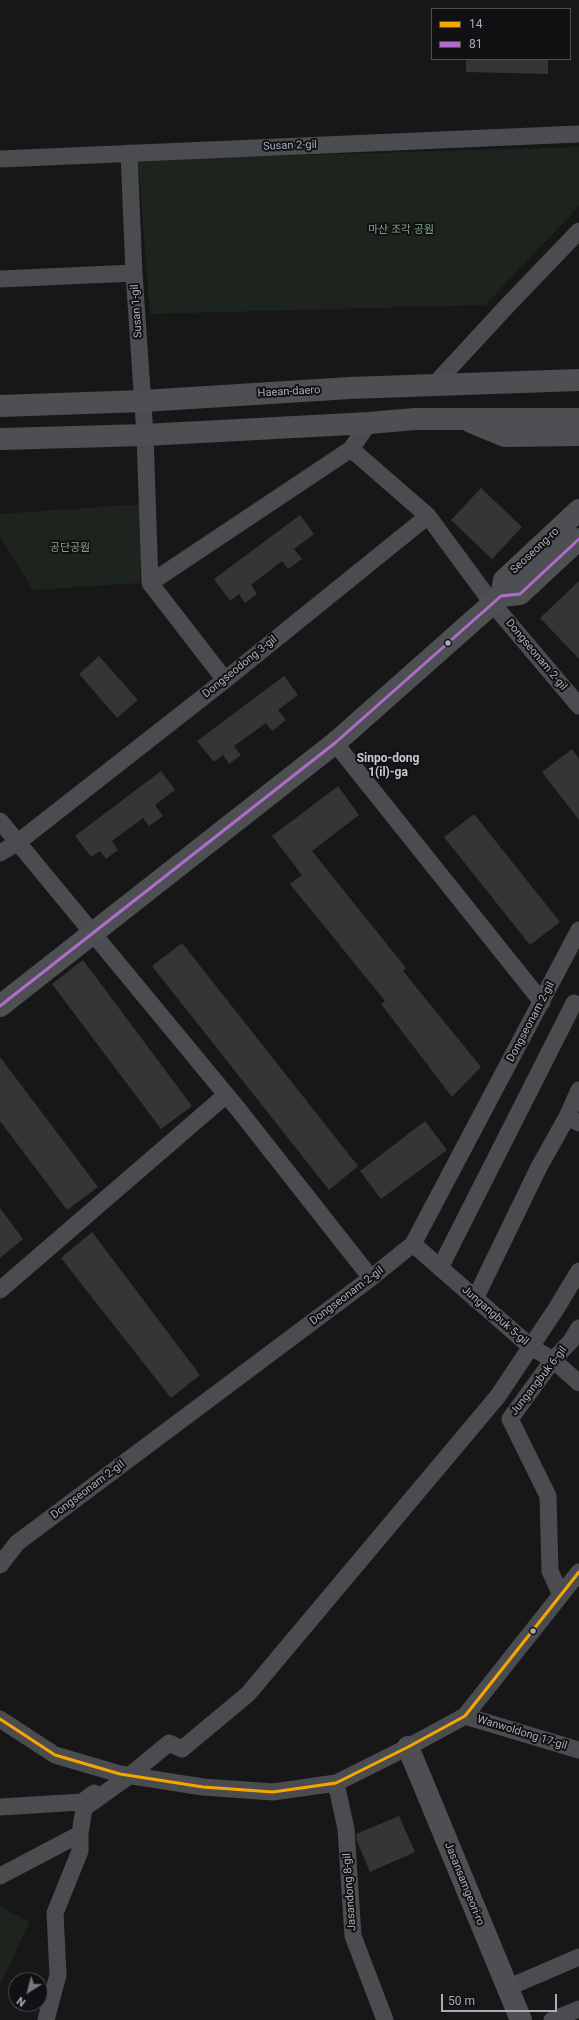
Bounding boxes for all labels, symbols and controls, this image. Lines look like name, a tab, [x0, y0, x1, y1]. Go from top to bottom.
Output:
legend	[431, 8, 571, 60]
text: 14	[469, 17, 483, 31]
text: 81	[469, 37, 483, 51]
street label: Susan 2-gil	[263, 138, 317, 154]
park label: 마산 조각 공원	[368, 223, 434, 237]
street label: Susan 1-gil	[129, 284, 145, 338]
street label: Haean-daero	[257, 384, 321, 400]
street label: Seoseong-ro	[508, 525, 562, 577]
park label: 공단공원	[50, 541, 90, 555]
street label: Dongseonam 2-gil	[502, 617, 570, 693]
street label: Dongseodong 3-gil	[200, 633, 280, 701]
unlabelled marker	[443, 638, 453, 648]
district label: Sinpo-dong 1(il)-ga	[357, 752, 419, 780]
street label: Dongseonam 2-gil	[504, 980, 558, 1064]
street label: Dongseonam 2-gil	[308, 1264, 386, 1328]
street label: Jungangbuk 5-gil	[459, 1283, 531, 1349]
street label: Jungangbuk 6-gil	[508, 1344, 570, 1418]
street label: Dongseonam 2-gil	[49, 1458, 127, 1522]
unlabelled marker	[528, 1626, 538, 1636]
street label: Wanwoldong 17-gil	[475, 1713, 569, 1753]
street label: Jasansamgeori-ro	[441, 1840, 487, 1928]
street label: Jasandong 8-gil	[341, 1853, 359, 1931]
north arrow	[8, 1972, 48, 2012]
scale bar	[443, 1986, 559, 2012]
text: N	[14, 1994, 28, 2009]
text: 50 m	[448, 1994, 475, 2008]

